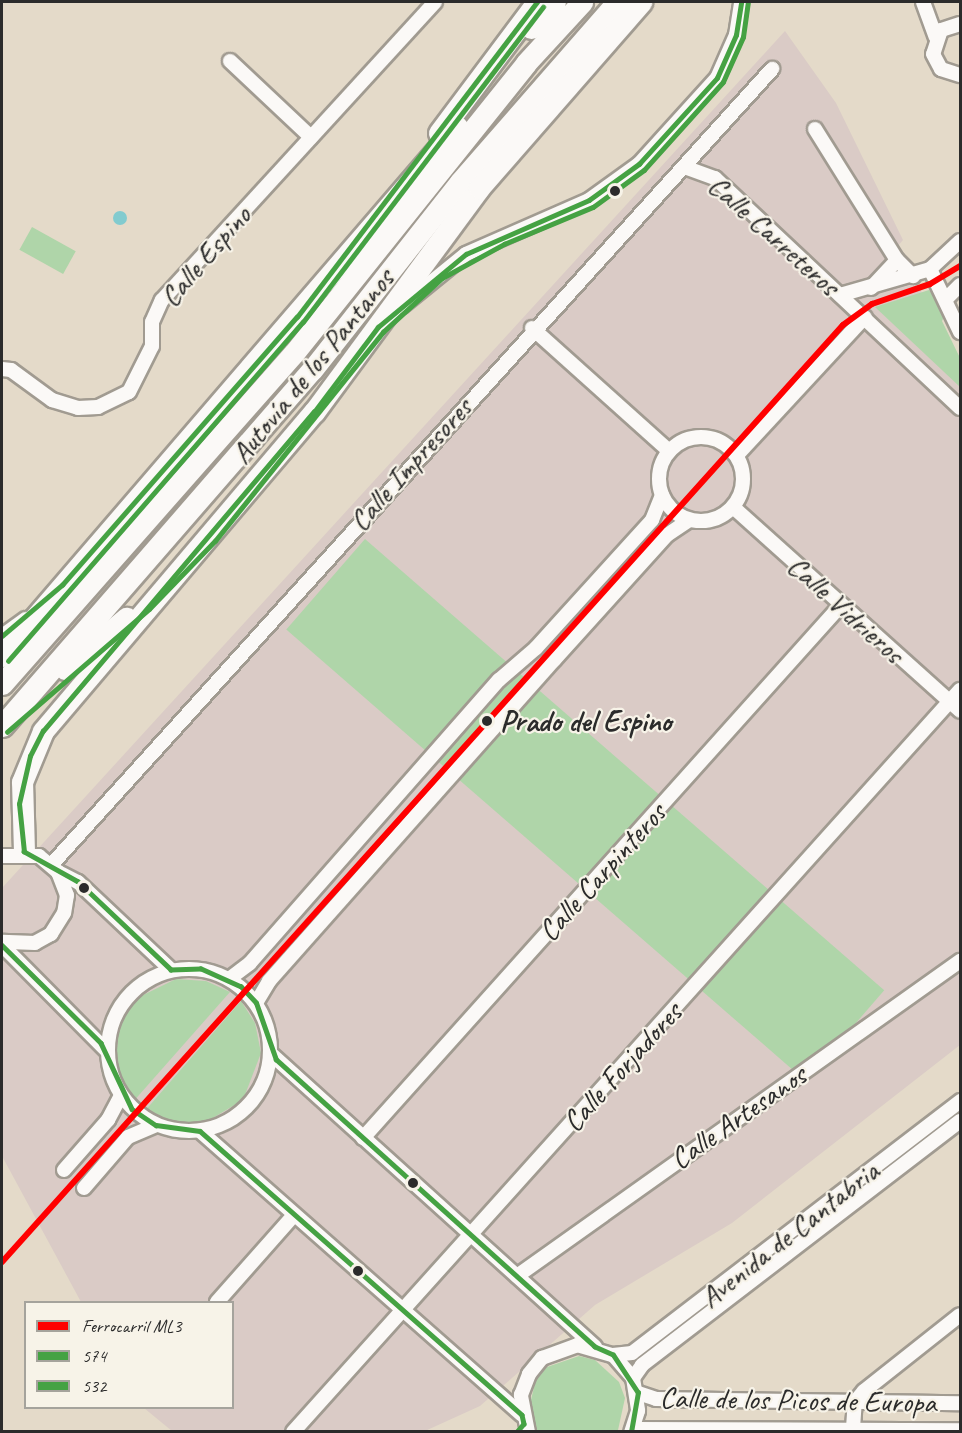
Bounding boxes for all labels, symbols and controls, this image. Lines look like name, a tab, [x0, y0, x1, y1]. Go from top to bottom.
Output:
street label: Calle Carreteros	[701, 167, 847, 303]
unlabelled marker	[609, 185, 621, 197]
street label: Calle Espino	[152, 198, 258, 314]
street label: Autovía de los Pantanos	[223, 261, 401, 471]
street label: Calle Impresores	[341, 390, 479, 538]
street label: Calle Vidrieros	[780, 547, 912, 671]
place label: Prado del Espino	[500, 703, 671, 739]
marker: Prado del Espino	[478, 712, 496, 730]
street label: Calle Carpinteros	[530, 795, 674, 949]
unlabelled marker	[78, 882, 90, 894]
street label: Calle Forjadores	[555, 995, 689, 1139]
street label: Calle Artesanos	[664, 1057, 812, 1177]
street label: Avenida de Cantabria	[692, 1152, 886, 1316]
unlabelled marker	[407, 1177, 419, 1189]
unlabelled marker	[352, 1265, 364, 1277]
legend	[24, 1301, 234, 1409]
text: Ferrocarril ML3	[82, 1315, 182, 1337]
text: 574	[82, 1345, 106, 1367]
text: 532	[82, 1375, 106, 1397]
street label: Calle de los Picos de Europa	[660, 1380, 936, 1420]

